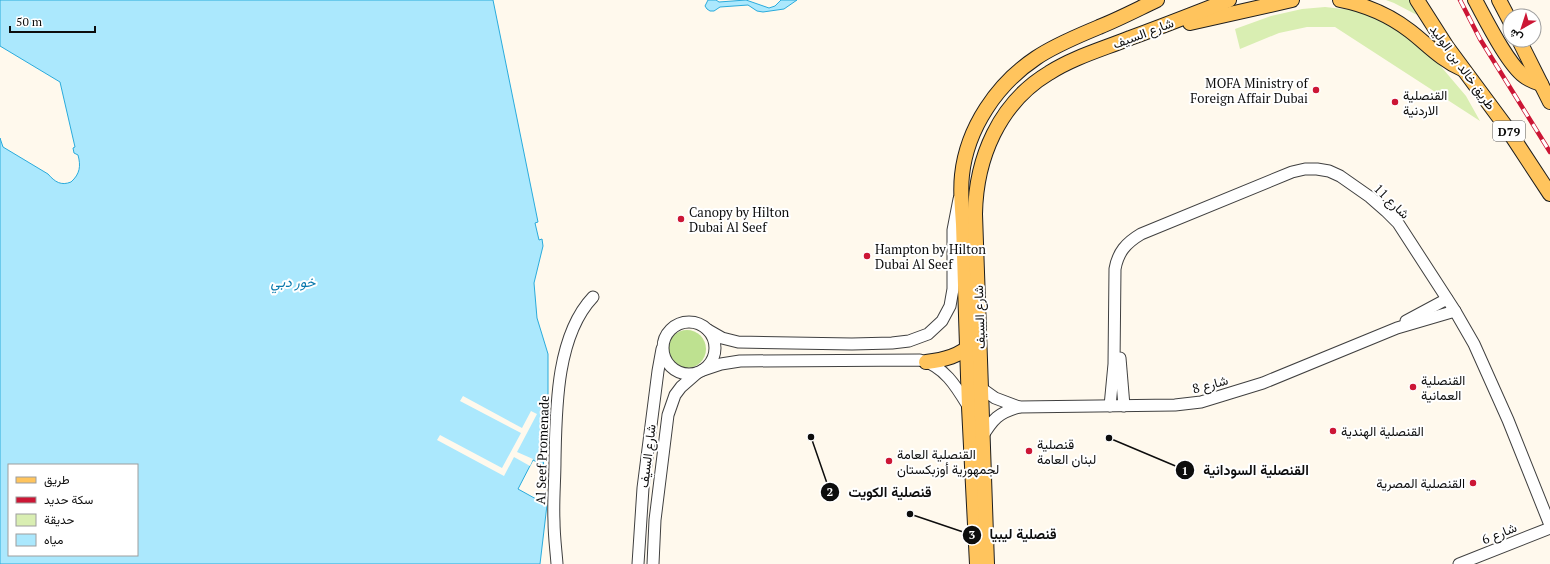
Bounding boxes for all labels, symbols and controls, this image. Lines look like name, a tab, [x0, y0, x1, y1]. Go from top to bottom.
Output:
scale bar	[10, 8, 95, 34]
north arrow	[1502, 8, 1542, 48]
street label: شارع السيف	[1110, 13, 1176, 54]
text: 50 m	[16, 14, 43, 29]
street label: طريق خالد بن الوليد	[1426, 21, 1500, 113]
text: ش	[1506, 26, 1525, 45]
place label: MOFA Ministry of Foreign Affair Dubai	[1190, 74, 1310, 107]
marker: MOFA Ministry of Foreign Affair Dubai	[1311, 85, 1321, 95]
place label: القنصلية الاردنية	[1403, 86, 1447, 119]
marker: القنصلية الاردنية	[1390, 97, 1400, 107]
road number: D79	[1493, 121, 1525, 141]
street label: شارع 11	[1370, 180, 1414, 223]
place label: Canopy by Hilton Dubai Al Seef	[689, 203, 790, 236]
marker: Canopy by Hilton Dubai Al Seef	[676, 214, 686, 224]
place label: Hampton by Hilton Dubai Al Seef	[875, 240, 986, 273]
marker: Hampton by Hilton Dubai Al Seef	[862, 251, 872, 261]
water label: خور دبي	[270, 272, 316, 294]
street label: شارع السيف	[969, 285, 990, 349]
street label: شارع 8	[1190, 371, 1230, 398]
place label: القنصلية العمانية	[1421, 371, 1465, 404]
marker: القنصلية العمانية	[1408, 382, 1418, 392]
street label: Al Seef Promenade	[531, 395, 553, 505]
place label: القنصلية الهندية	[1341, 422, 1424, 440]
street label: شارع السيف	[634, 423, 661, 489]
marker: القنصلية الهندية	[1328, 426, 1338, 436]
place label: قنصلية لبنان العامة	[1037, 435, 1096, 468]
place label: القنصلية العامة لجمهورية أوزبكستان	[897, 445, 999, 478]
marker: قنصلية لبنان العامة	[1024, 446, 1034, 456]
marker: القنصلية العامة لجمهورية أوزبكستان	[884, 456, 894, 466]
callout: القنصلية السودانية	[1175, 457, 1317, 483]
text: القنصلية السودانية	[1203, 460, 1309, 479]
text: 1	[1182, 463, 1188, 478]
legend	[8, 464, 138, 556]
text: طريق	[44, 472, 70, 488]
place label: القنصلية المصرية	[1376, 474, 1465, 492]
marker: القنصلية المصرية	[1468, 478, 1478, 488]
callout: قنصلية الكويت	[820, 479, 939, 505]
text: قنصلية الكويت	[848, 482, 932, 501]
text: 2	[827, 484, 834, 499]
text: سكة حديد	[44, 492, 93, 507]
text: حديقة	[44, 512, 74, 527]
street label: شارع 6	[1479, 518, 1520, 549]
callout: قنصلية ليبيا	[962, 522, 1065, 548]
text: قنصلية ليبيا	[989, 524, 1057, 543]
text: 3	[969, 527, 976, 542]
text: مياه	[44, 532, 63, 547]

